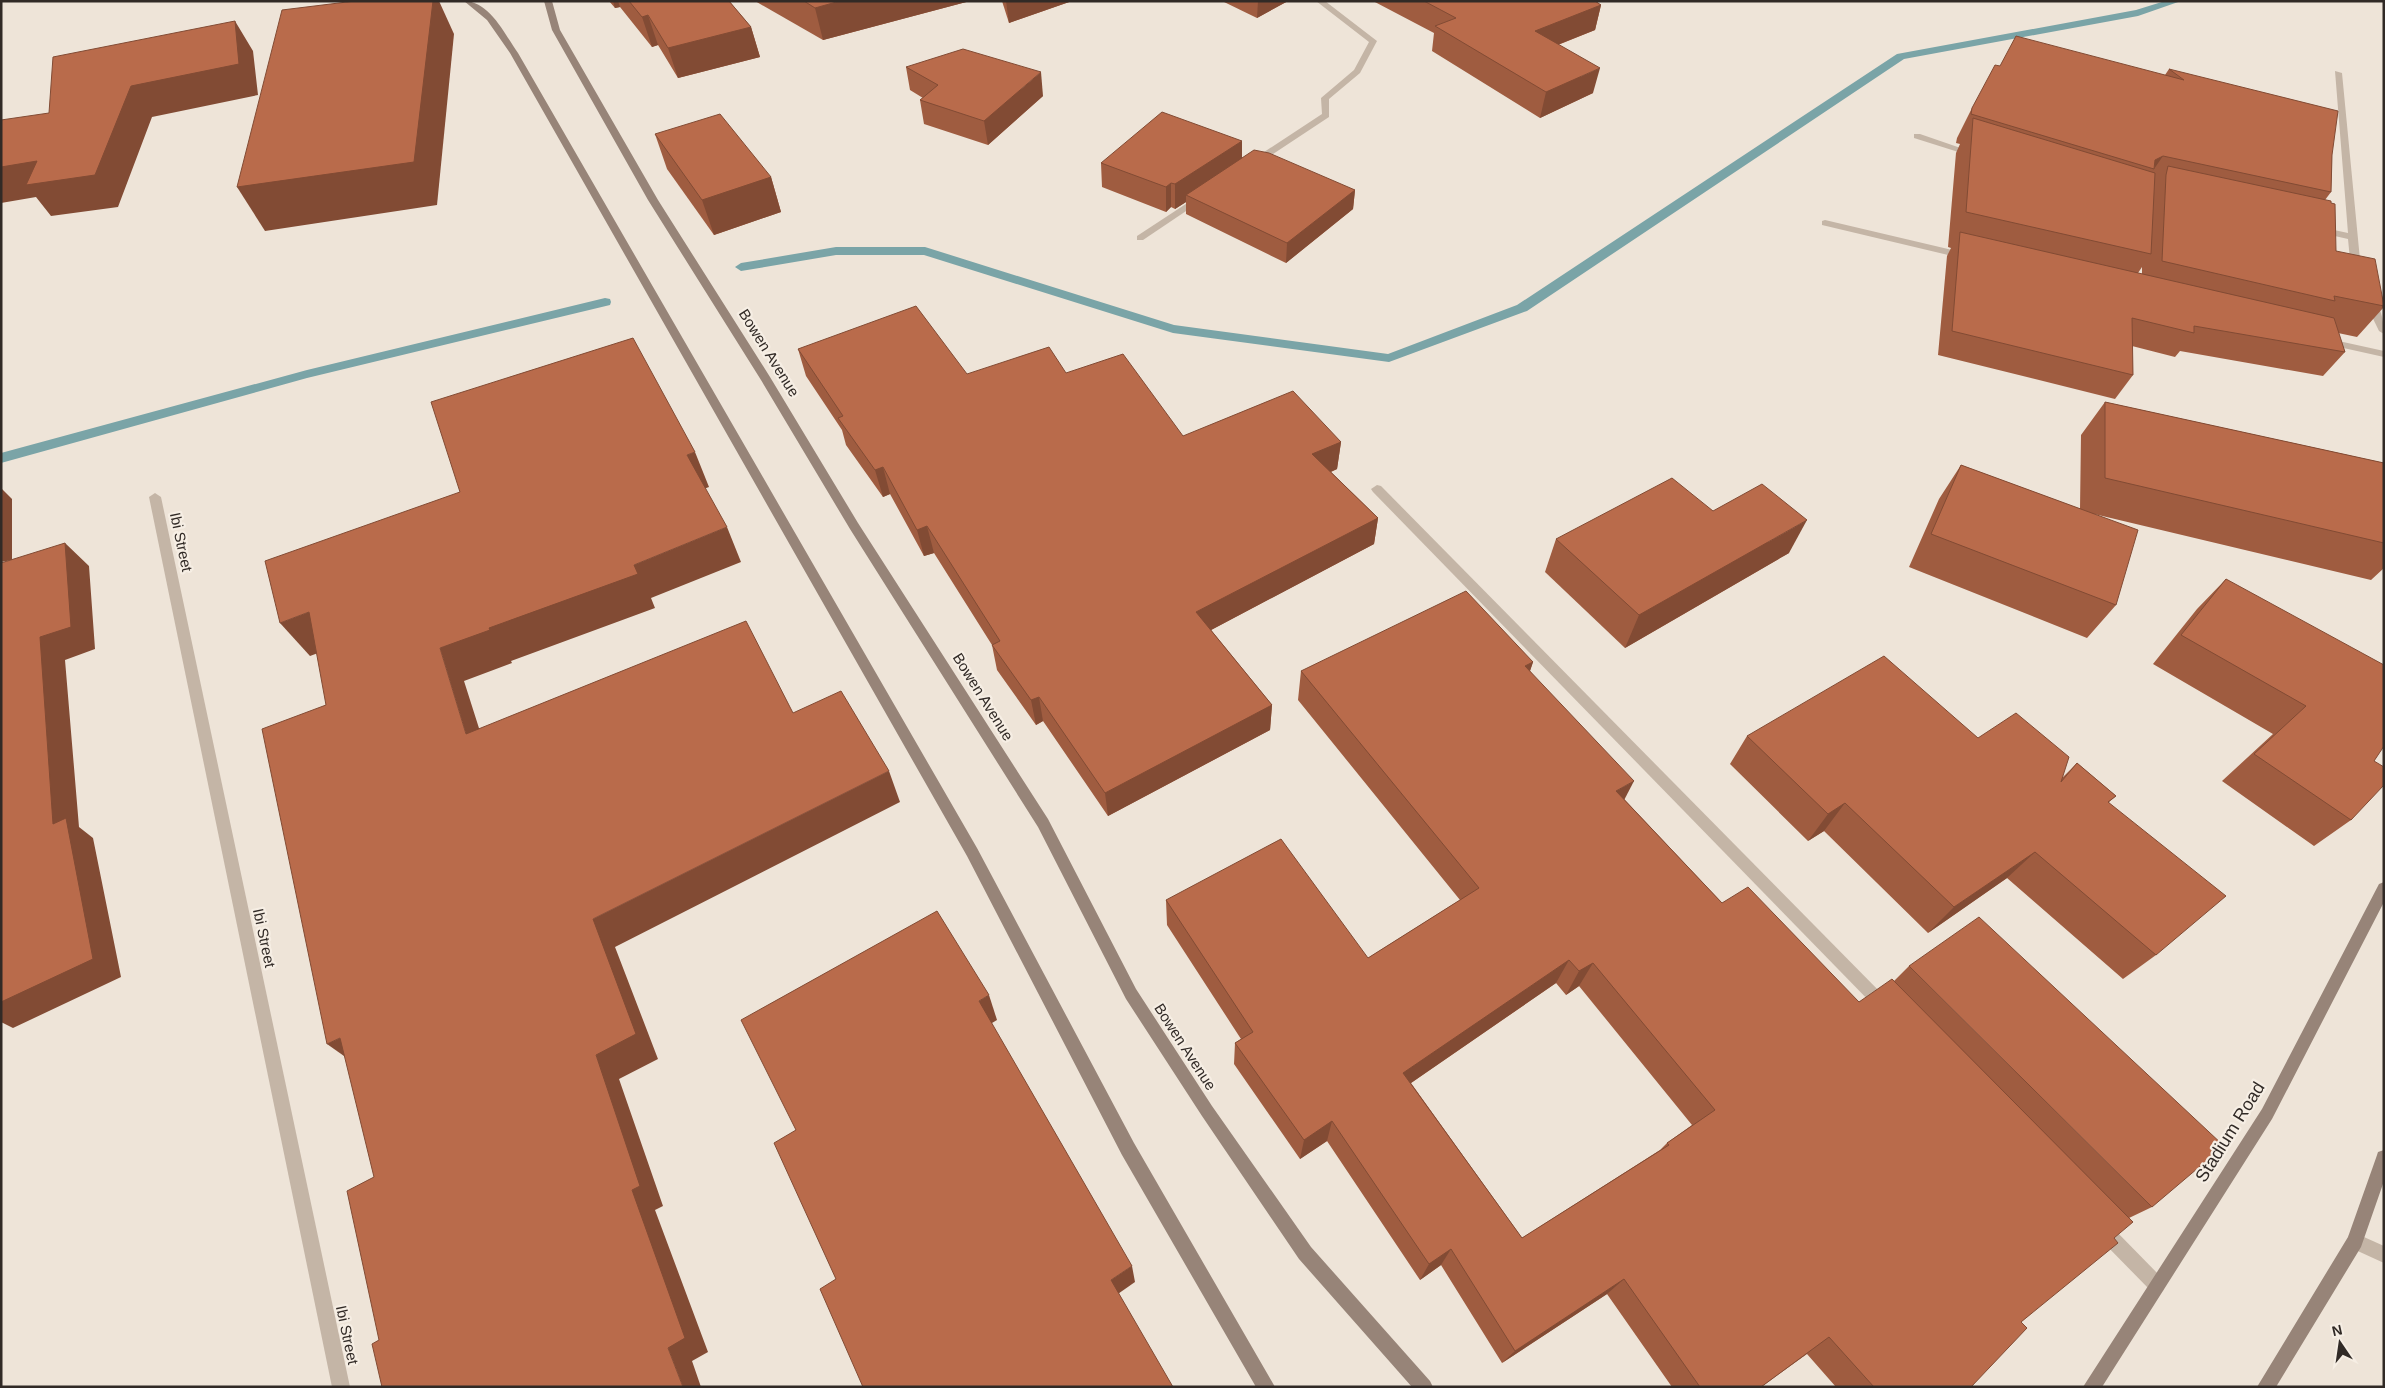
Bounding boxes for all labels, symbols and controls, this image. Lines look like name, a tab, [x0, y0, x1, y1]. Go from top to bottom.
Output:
street label: Bowen Avenue	[736, 306, 803, 400]
street label: Ibi Street	[167, 511, 196, 574]
street label: Bowen Avenue	[950, 650, 1017, 744]
street label: Ibi Street	[250, 907, 279, 970]
street label: Bowen Avenue	[1151, 1000, 1220, 1093]
street label: Stadium Road	[2191, 1078, 2269, 1186]
street label: Ibi Street	[333, 1304, 362, 1367]
north arrow	[2315, 1318, 2365, 1368]
text: N	[2330, 1321, 2344, 1339]

